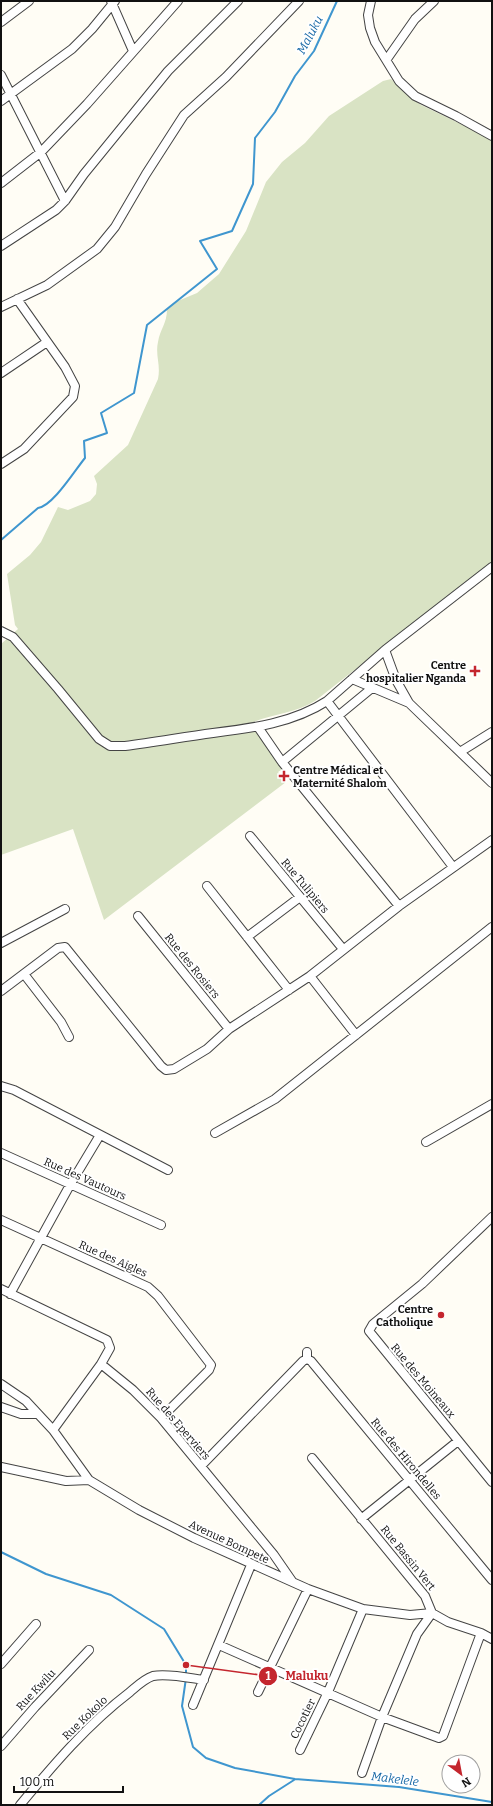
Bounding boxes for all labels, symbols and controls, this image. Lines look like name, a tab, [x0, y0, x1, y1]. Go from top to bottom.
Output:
water label: Maluku	[294, 13, 326, 57]
place label: Centre hospitalier Nganda	[366, 659, 467, 685]
marker: Centre hospitalier Nganda	[469, 665, 481, 677]
place label: Centre Médical et Maternité Shalom	[293, 764, 387, 790]
marker: Centre Médical et Maternité Shalom	[278, 770, 290, 782]
street label: Rue Tulipiers	[278, 856, 332, 916]
street label: Rue des Rosiers	[162, 931, 222, 1001]
street label: Rue des Vautours	[42, 1155, 128, 1203]
street label: Rue des Aigles	[77, 1238, 149, 1280]
place label: Centre Catholique	[376, 1303, 433, 1329]
marker: Centre Catholique	[436, 1310, 446, 1320]
street label: Rue des Moineaux	[388, 1341, 458, 1421]
street label: Rue des Eperviers	[143, 1385, 213, 1463]
street label: Rue des Hirondelles	[368, 1416, 444, 1502]
street label: Avenue Bompete	[187, 1518, 271, 1566]
street label: Rue Bassin Vert	[378, 1523, 438, 1593]
callout: Maluku	[258, 1664, 337, 1688]
street label: Rue Kwilu	[14, 1667, 58, 1713]
text: 1	[265, 1669, 271, 1683]
text: Maluku	[286, 1669, 329, 1683]
street label: Rue Kokolo	[60, 1693, 110, 1743]
street label: Cocotier	[288, 1697, 318, 1741]
north arrow	[441, 1754, 481, 1794]
scale bar	[14, 1768, 123, 1794]
water label: Makelele	[370, 1769, 420, 1789]
text: N	[459, 1774, 473, 1790]
text: 100 m	[20, 1775, 55, 1789]

